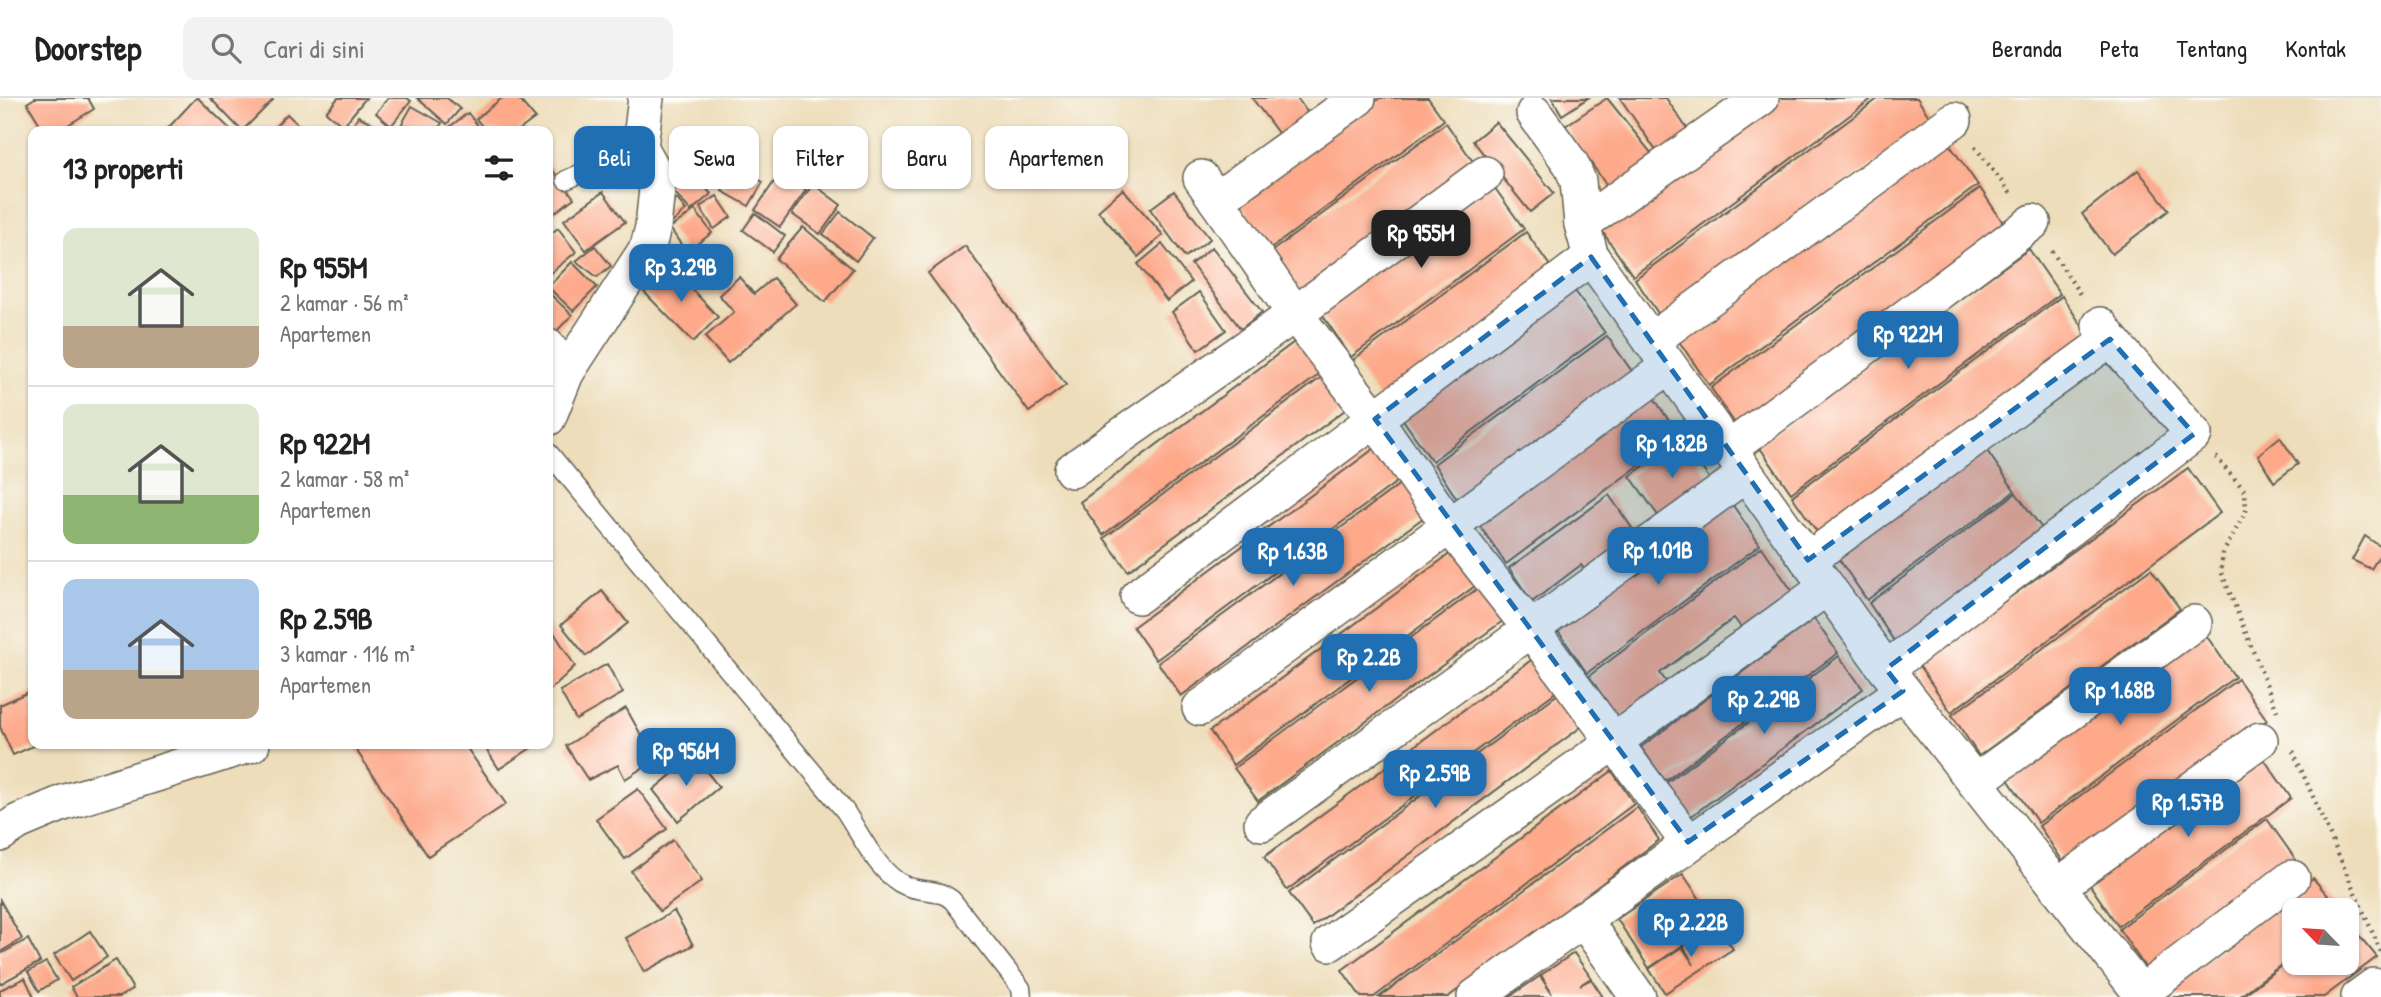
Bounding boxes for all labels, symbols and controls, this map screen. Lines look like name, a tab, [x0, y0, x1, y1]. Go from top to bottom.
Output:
search box	[183, 17, 673, 80]
text: Doorstep	[35, 26, 141, 70]
icon: search	[207, 29, 245, 67]
text: Cari di sini	[263, 31, 365, 66]
text: Beranda	[1992, 32, 2062, 64]
text: Peta	[2100, 32, 2138, 64]
text: Tentang	[2176, 32, 2247, 64]
text: Kontak	[2285, 32, 2346, 64]
chip: Beli	[574, 126, 655, 189]
chip: Sewa	[669, 126, 759, 189]
chip: Filter	[773, 126, 868, 189]
chip: Baru	[882, 126, 971, 189]
chip: Apartemen	[985, 126, 1128, 189]
text: 13 properti	[63, 148, 184, 188]
icon: filters	[480, 149, 518, 187]
pin: Rp 955M	[1356, 211, 1486, 270]
text: Rp 955M	[1387, 217, 1455, 248]
pin: Rp 3.29B	[609, 244, 753, 304]
text: Rp 955M	[280, 247, 368, 287]
text: Rp 3.29B	[645, 251, 717, 282]
icon: home	[119, 256, 203, 340]
text: 2 kamar · 56 m²	[280, 287, 408, 318]
pin: Rp 922M	[1843, 312, 1973, 371]
text: Apartemen	[280, 318, 371, 349]
text: Rp 922M	[1873, 318, 1943, 349]
pin: Rp 1.82B	[1600, 420, 1744, 480]
text: Rp 922M	[280, 423, 370, 463]
text: Rp 1.82B	[1636, 427, 1708, 458]
icon: home	[119, 432, 203, 516]
text: 2 kamar · 58 m²	[280, 463, 409, 494]
text: Apartemen	[280, 494, 371, 525]
pin: Rp 1.63B	[1221, 528, 1365, 588]
pin: Rp 1.01B	[1586, 528, 1730, 587]
text: Rp 1.01B	[1623, 534, 1693, 565]
text: Rp 1.63B	[1258, 535, 1328, 566]
text: Rp 2.59B	[280, 598, 373, 638]
icon: home	[119, 607, 203, 691]
pin: Rp 2.2B	[1304, 634, 1434, 694]
text: 3 kamar · 116 m²	[280, 638, 415, 669]
text: Rp 2.2B	[1337, 641, 1401, 672]
pin: Rp 1.68B	[2048, 668, 2192, 727]
text: Apartemen	[280, 669, 371, 700]
text: Rp 1.68B	[2085, 674, 2155, 705]
pin: Rp 2.29B	[1692, 676, 1836, 736]
text: Rp 2.29B	[1728, 683, 1800, 714]
pin: Rp 956M	[621, 728, 751, 788]
text: Rp 956M	[653, 735, 719, 766]
pin: Rp 2.59B	[1363, 750, 1507, 810]
text: Rp 2.59B	[1399, 757, 1471, 788]
pin: Rp 1.57B	[2116, 780, 2260, 839]
text: Rp 1.57B	[2152, 786, 2224, 817]
north arrow	[2282, 898, 2359, 975]
map controls	[2282, 898, 2359, 975]
pin: Rp 2.22B	[1619, 900, 1763, 959]
text: Rp 2.22B	[1654, 906, 1728, 937]

